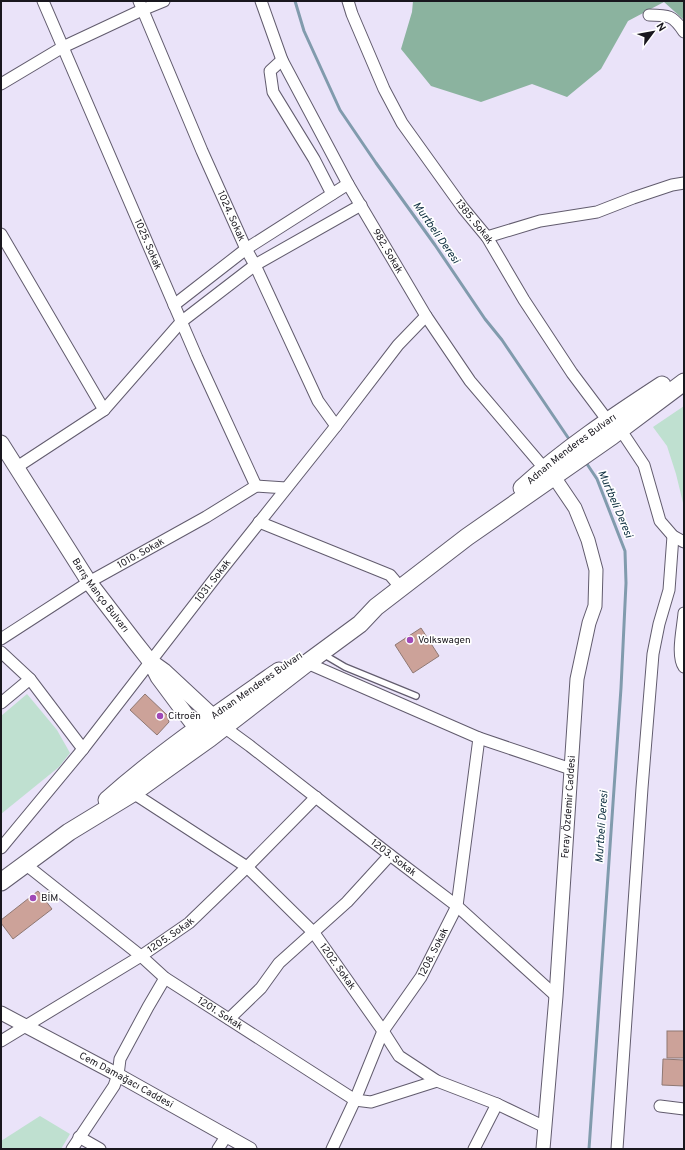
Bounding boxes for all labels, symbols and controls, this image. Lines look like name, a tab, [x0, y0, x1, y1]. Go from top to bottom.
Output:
north arrow	[633, 12, 673, 52]
text: N	[653, 20, 669, 34]
street label: 1024. Sokak	[214, 189, 248, 243]
street label: 1385. Sokak	[452, 197, 496, 246]
water label: Murtbeli Deresi	[410, 199, 463, 268]
street label: 1025. Sokak	[131, 217, 165, 272]
street label: 982. Sokak	[369, 226, 406, 276]
street label: Adnan Menderes Bulvarı	[524, 411, 619, 487]
water label: Murtbeli Deresi	[594, 468, 636, 541]
street label: 1010. Sokak	[115, 535, 167, 572]
street label: Barış Manço Bulvarı	[69, 556, 132, 635]
street label: 1031. Sokak	[192, 557, 234, 605]
place label: Volkswagen	[418, 634, 471, 647]
marker: Volkswagen	[405, 635, 415, 645]
street label: Adnan Menderes Bulvarı	[209, 649, 305, 723]
place label: Citroën	[168, 710, 201, 723]
marker: Citroën	[155, 711, 165, 721]
street label: Feray Özdemir Caddesi	[559, 755, 578, 859]
water label: Murtbeli Deresi	[592, 789, 612, 864]
street label: 1203. Sokak	[368, 836, 419, 879]
place label: BİM	[41, 892, 58, 905]
marker: BİM	[28, 893, 38, 903]
street label: 1205. Sokak	[145, 915, 197, 956]
street label: 1208. Sokak	[415, 926, 451, 980]
street label: 1202. Sokak	[317, 941, 359, 992]
street label: 1201. Sokak	[195, 994, 245, 1033]
street label: Cem Damağacı Caddesi	[77, 1049, 176, 1111]

